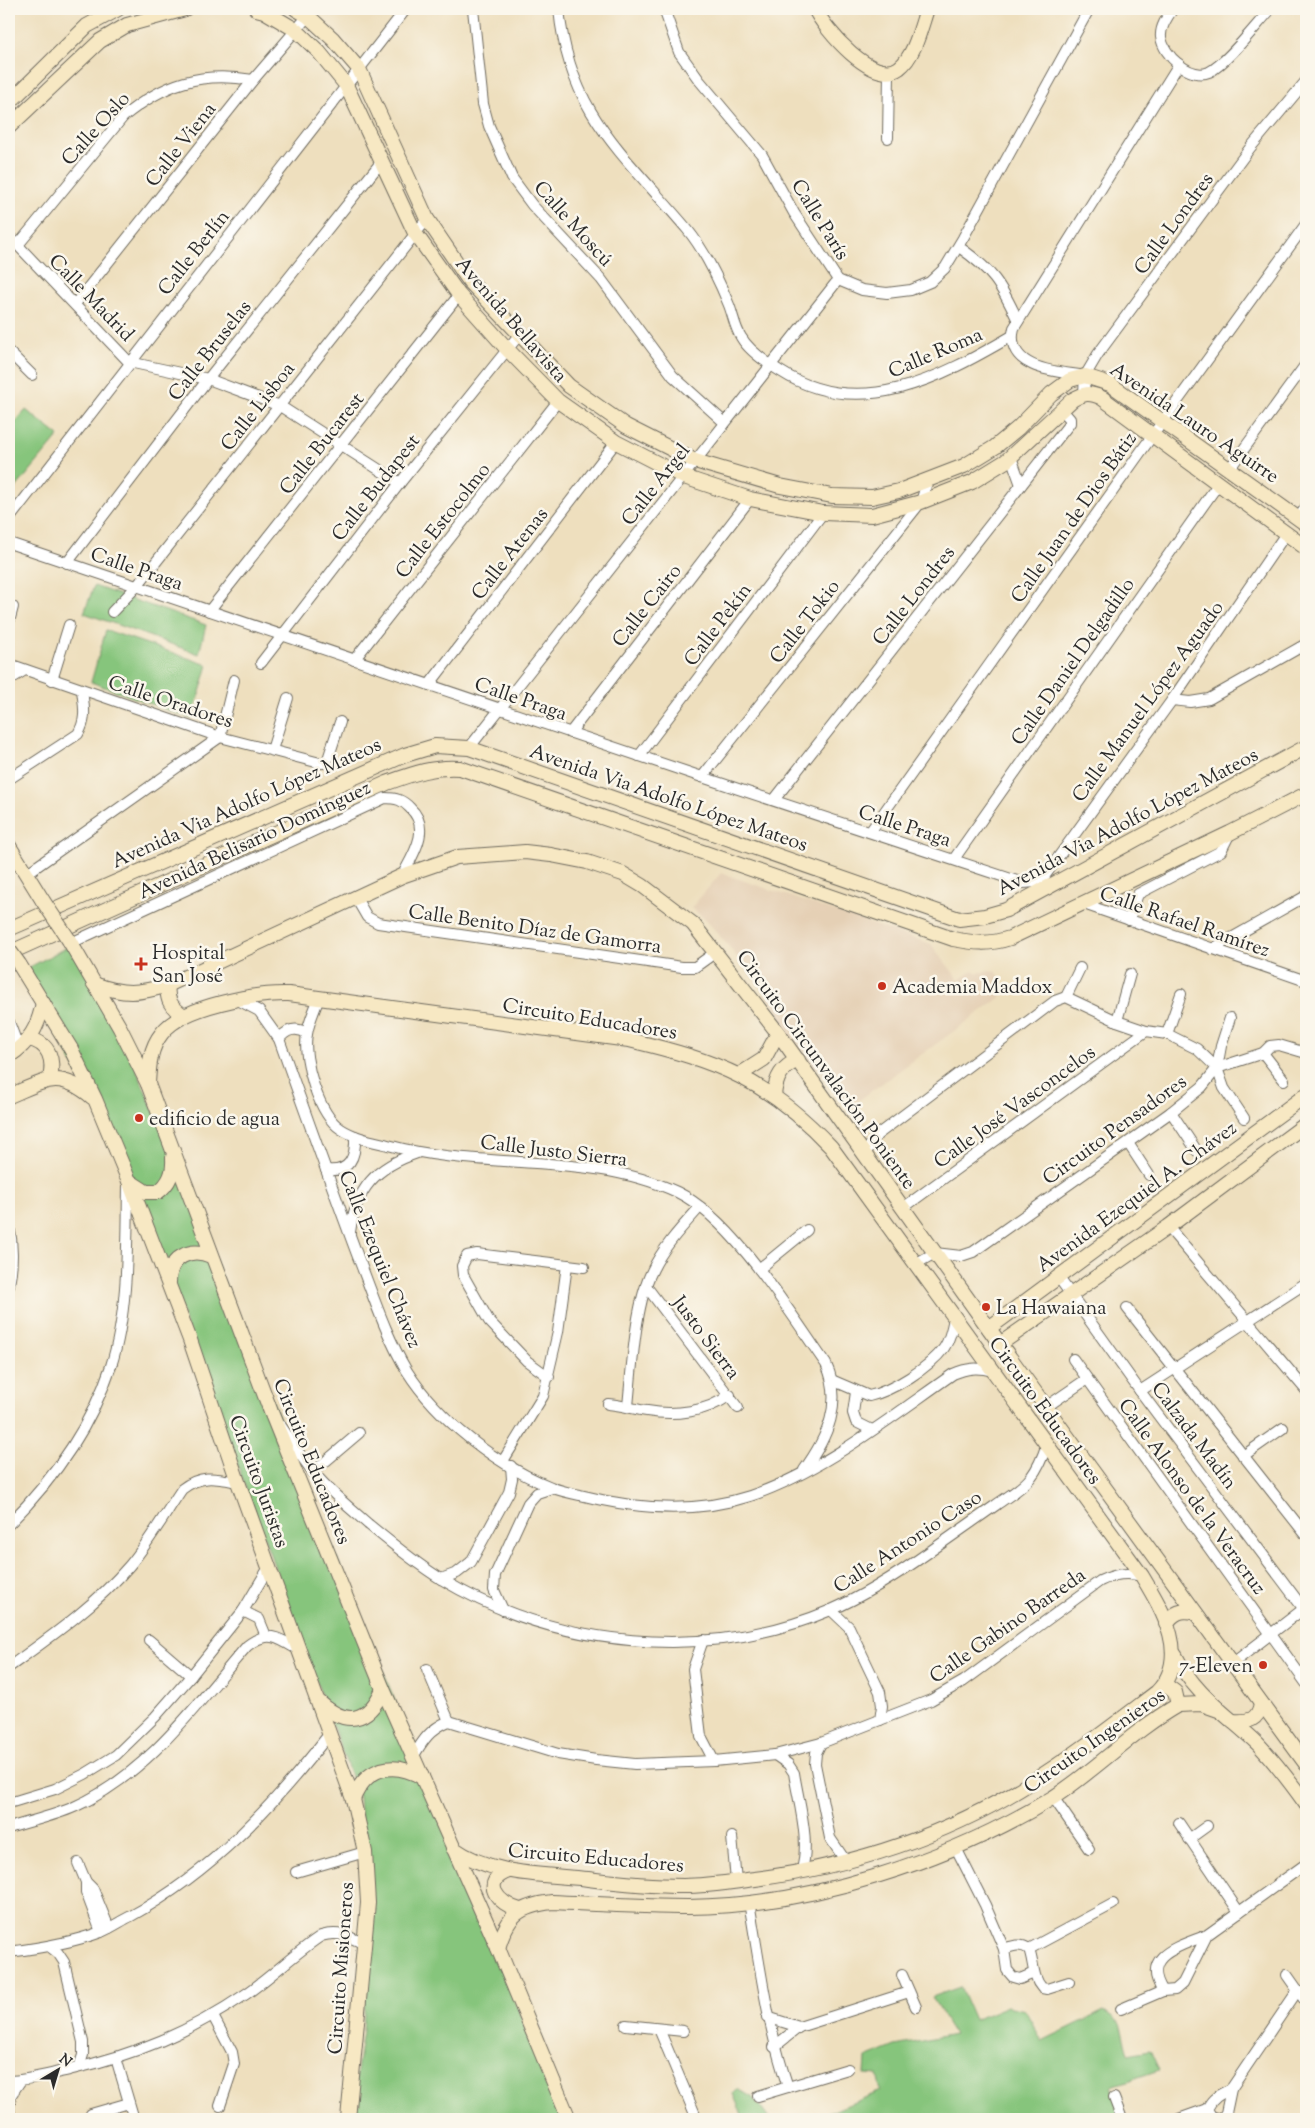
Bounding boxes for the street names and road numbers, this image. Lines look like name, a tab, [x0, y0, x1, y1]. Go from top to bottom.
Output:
street label: Calle Oslo	[56, 86, 138, 173]
street label: Calle Viena	[140, 97, 224, 194]
street label: Calle Londres	[1128, 167, 1222, 282]
street label: Calle París	[783, 174, 855, 267]
street label: Calle Moscú	[526, 175, 619, 275]
street label: Calle Berlín	[152, 204, 238, 303]
street label: Calle Madrid	[41, 248, 140, 349]
street label: Avenida Bellavista	[447, 251, 573, 390]
street label: Calle Bruselas	[162, 295, 260, 408]
street label: Calle Roma	[884, 321, 988, 387]
street label: Avenida Lauro Aguirre	[1103, 356, 1284, 492]
street label: Calle Lisboa	[215, 357, 303, 458]
street label: Calle Bucarest	[274, 387, 372, 502]
street label: Calle Juan de Dios Bátiz	[1005, 427, 1145, 610]
street label: Calle Budapest	[326, 429, 428, 548]
street label: Calle Argel	[616, 438, 699, 533]
street label: Calle Estocolmo	[389, 457, 499, 586]
street label: Calle Atenas	[465, 502, 557, 607]
street label: Calle Londres	[867, 540, 963, 653]
street label: Calle Praga	[86, 541, 186, 600]
street label: Calle Cairo	[606, 559, 690, 654]
street label: Calle Daniel Delgadillo	[1005, 573, 1143, 752]
street label: Calle Tokio	[764, 574, 848, 671]
street label: Calle Pekín	[678, 578, 760, 673]
street label: Calle Manuel López Aguado	[1066, 596, 1232, 809]
street label: Calle Oradores	[104, 670, 237, 737]
street label: Calle Praga	[470, 671, 570, 730]
street label: Avenida Via Adolfo López Mateos	[107, 731, 387, 877]
street label: Avenida Via Adolfo López Mateos	[525, 738, 811, 861]
street label: Avenida Via Adolfo López Mateos	[992, 742, 1264, 905]
street label: Avenida Belisario Domínguez	[134, 775, 376, 908]
street label: Calle Praga	[854, 799, 954, 856]
street label: Calle Rafael Ramírez	[1095, 881, 1273, 966]
street label: Calle Benito Díaz de Gamorra	[406, 898, 663, 963]
street label: Circuito Circunvalación Poniente	[728, 945, 922, 1196]
street label: Circuito Educadores	[500, 992, 679, 1049]
street label: Calle José Vasconcelos	[929, 1039, 1103, 1177]
street label: Circuito Pensadores	[1037, 1069, 1194, 1193]
street label: Avenida Ezequiel A. Chávez	[1031, 1115, 1244, 1281]
street label: Calle Justo Sierra	[479, 1129, 629, 1176]
street label: Calle Ezequiel Chávez	[330, 1167, 428, 1353]
street label: Justo Sierra	[663, 1290, 746, 1386]
street label: Circuito Educadores	[980, 1332, 1108, 1492]
street label: Circuito Educadores	[264, 1375, 357, 1549]
street label: Calzada Madín	[1143, 1377, 1243, 1497]
street label: Calle Alonso de la Veracruz	[1110, 1393, 1272, 1602]
street label: Circuito Juristas	[220, 1411, 295, 1552]
street label: Calle Antonio Caso	[828, 1484, 988, 1602]
street label: Calle Gabino Barreda	[924, 1562, 1092, 1692]
street label: Circuito Ingenieros	[1019, 1682, 1172, 1802]
street label: Circuito Educadores	[507, 1837, 685, 1882]
street label: Circuito Misioneros	[322, 1881, 363, 2055]

